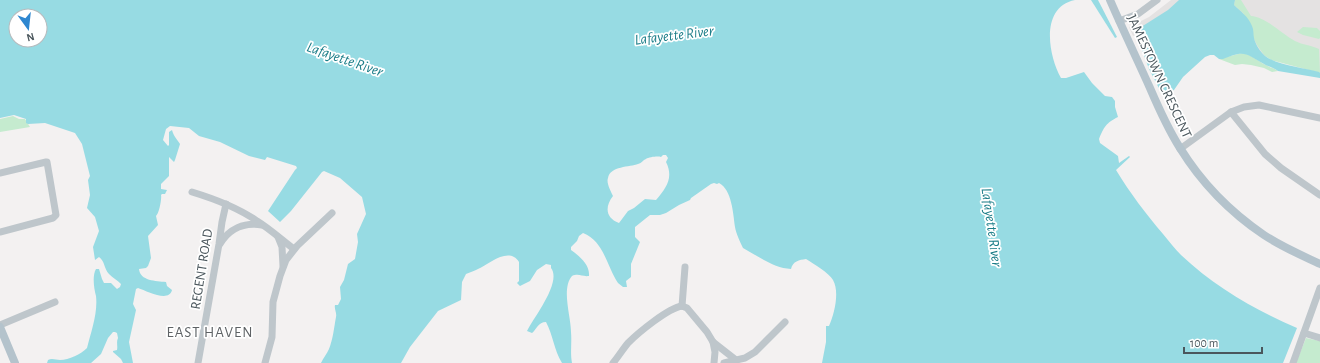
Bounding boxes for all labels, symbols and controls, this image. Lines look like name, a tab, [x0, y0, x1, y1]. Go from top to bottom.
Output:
north arrow	[8, 8, 48, 48]
street label: JAMESTOWN CRESCENT	[1124, 12, 1194, 140]
water label: Lafayette River	[634, 23, 715, 48]
text: N	[25, 31, 36, 43]
water label: Lafayette River	[305, 39, 386, 80]
water label: Lafayette River	[979, 187, 1005, 269]
street label: REGENT ROAD	[189, 228, 215, 310]
district label: EAST HAVEN	[166, 325, 254, 340]
scale bar	[1184, 329, 1262, 355]
text: 100 m	[1190, 337, 1218, 349]

